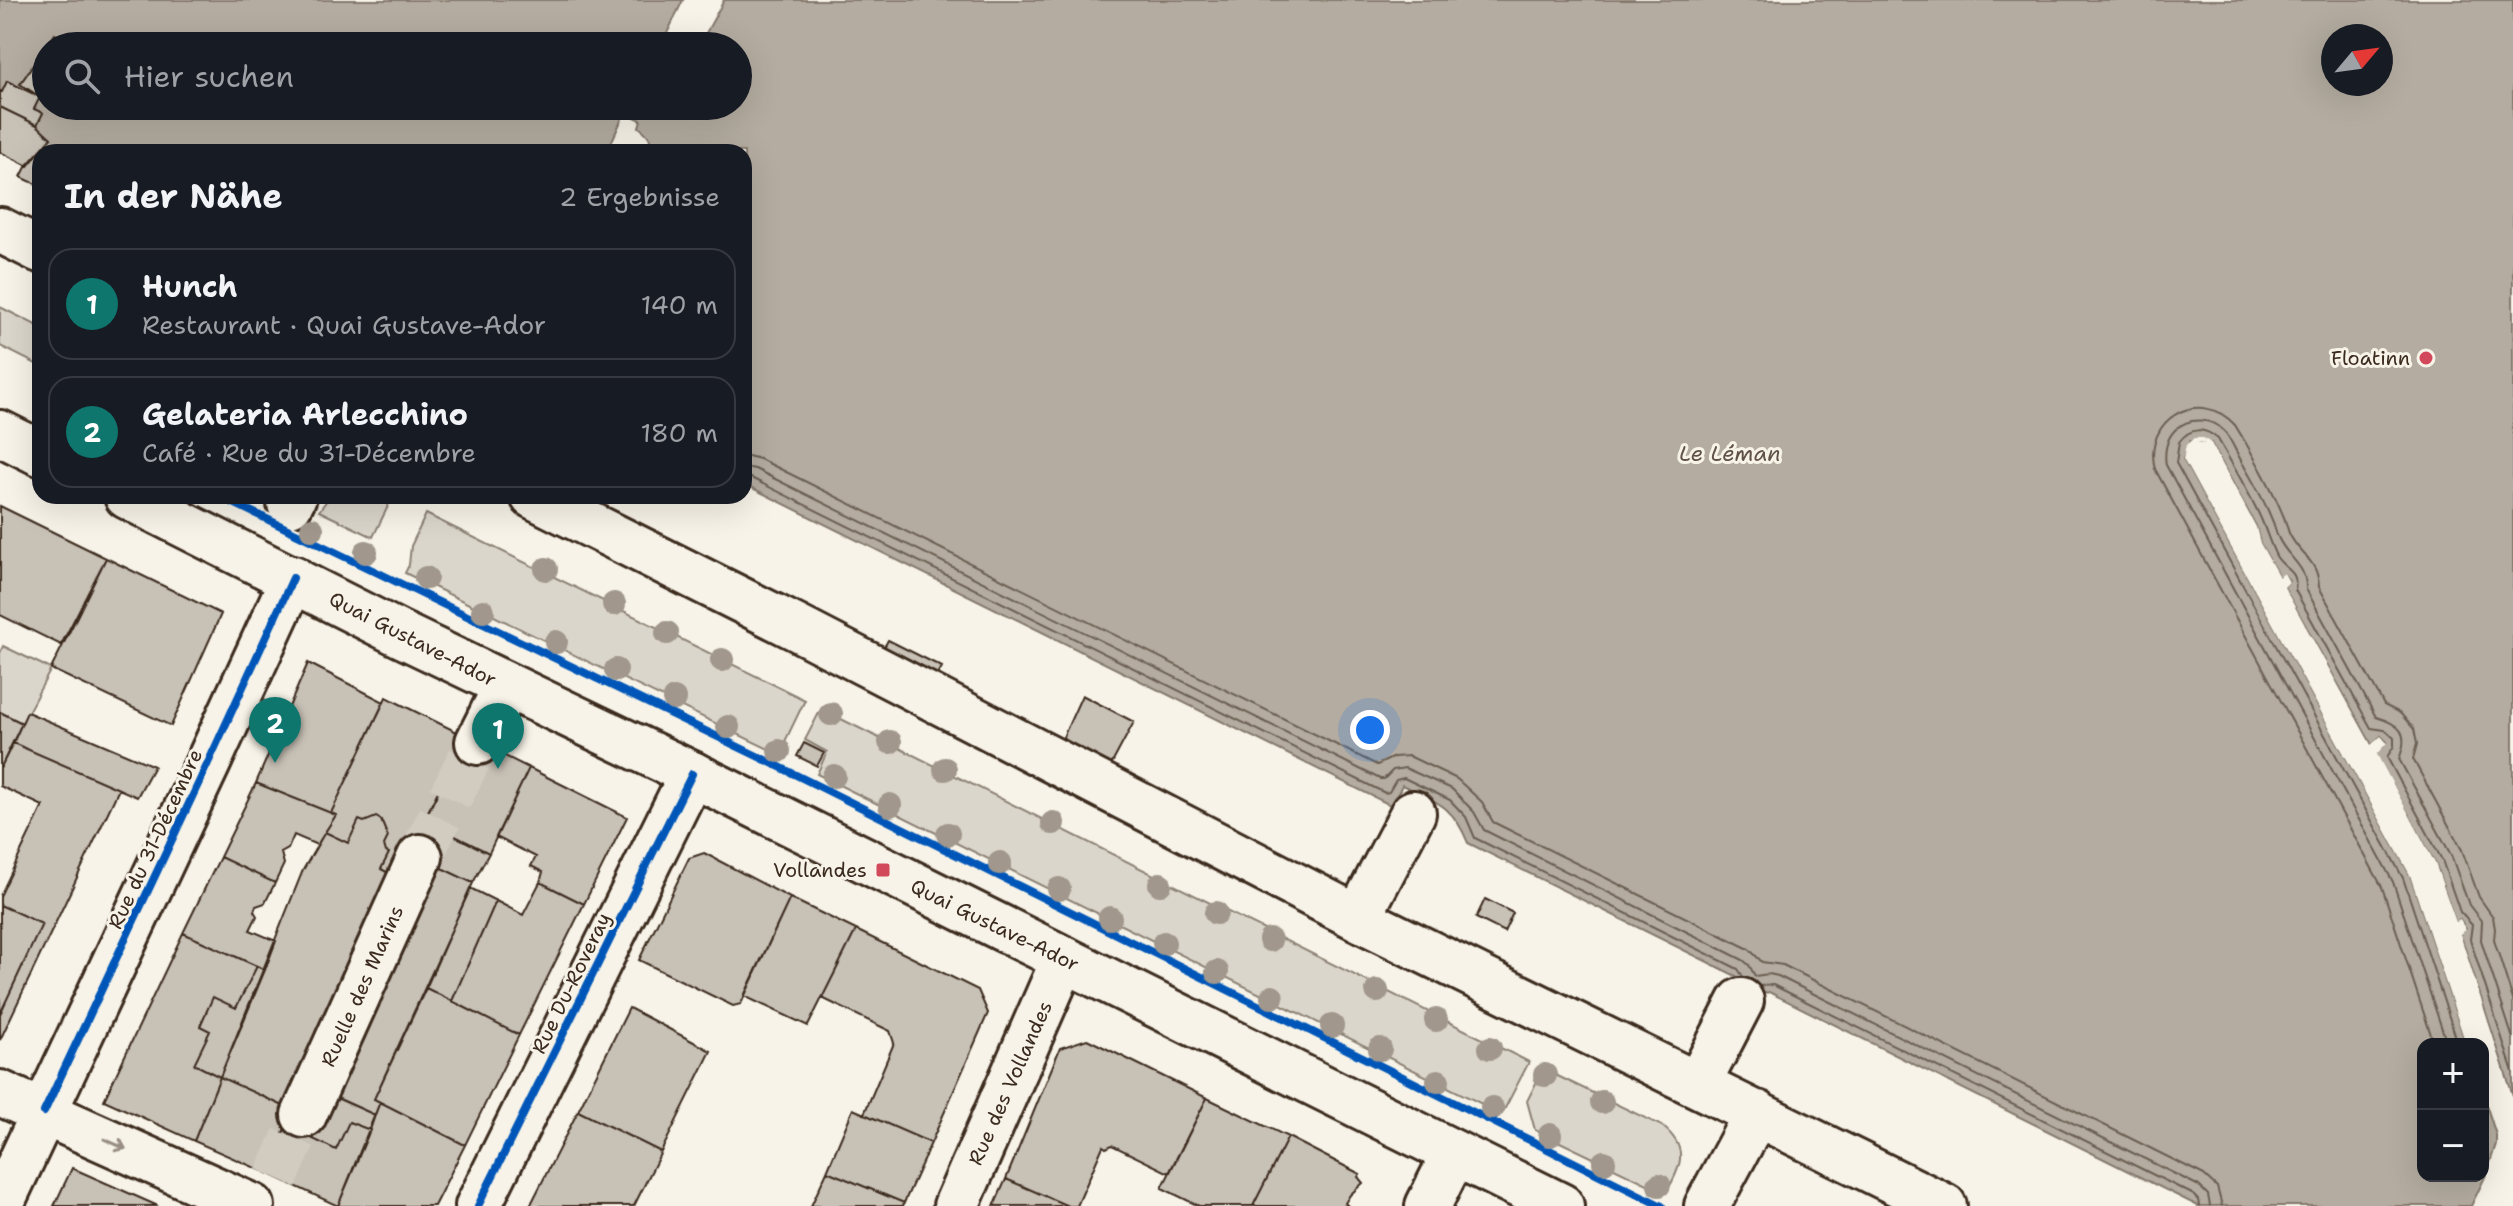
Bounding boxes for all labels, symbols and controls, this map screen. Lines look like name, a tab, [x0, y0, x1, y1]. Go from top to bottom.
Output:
north arrow	[2321, 24, 2393, 96]
search box	[32, 32, 752, 120]
icon: search	[60, 54, 104, 98]
text: Hier suchen	[124, 56, 294, 97]
text: In der Nähe	[64, 173, 283, 219]
text: 2 Ergebnisse	[559, 179, 720, 214]
text: Hunch	[142, 266, 238, 307]
text: 1	[86, 287, 98, 322]
text: 140 m	[641, 287, 718, 322]
text: Restaurant · Quai Gustave-Ador	[142, 307, 546, 342]
place label: Floatinn	[2331, 345, 2410, 371]
marker: Floatinn	[2417, 349, 2435, 367]
text: Gelateria Arlecchino	[142, 394, 468, 435]
text: 2	[83, 415, 101, 450]
text: 180 m	[640, 415, 718, 450]
text: Café · Rue du 31-Décembre	[142, 435, 476, 470]
water label: Le Léman	[1679, 439, 1781, 468]
street label: Quai Gustave-Ador	[325, 586, 501, 692]
pin: 2	[249, 697, 301, 763]
pin: 1	[472, 703, 524, 769]
your location	[1350, 710, 1390, 750]
street label: Rue du 31-Décembre	[102, 745, 208, 933]
place label: Vollandes	[773, 857, 867, 883]
marker: Vollandes	[874, 861, 892, 879]
street label: Quai Gustave-Ador	[906, 873, 1084, 977]
street label: Ruelle des Marins	[315, 901, 409, 1071]
street label: Rue Du-Roveray	[526, 908, 616, 1058]
street label: Rue des Vollandes	[962, 997, 1058, 1169]
map controls	[2417, 1038, 2489, 1182]
button: +	[2417, 1038, 2489, 1110]
button: −	[2417, 1110, 2489, 1182]
one-way arrow	[103, 1137, 127, 1152]

